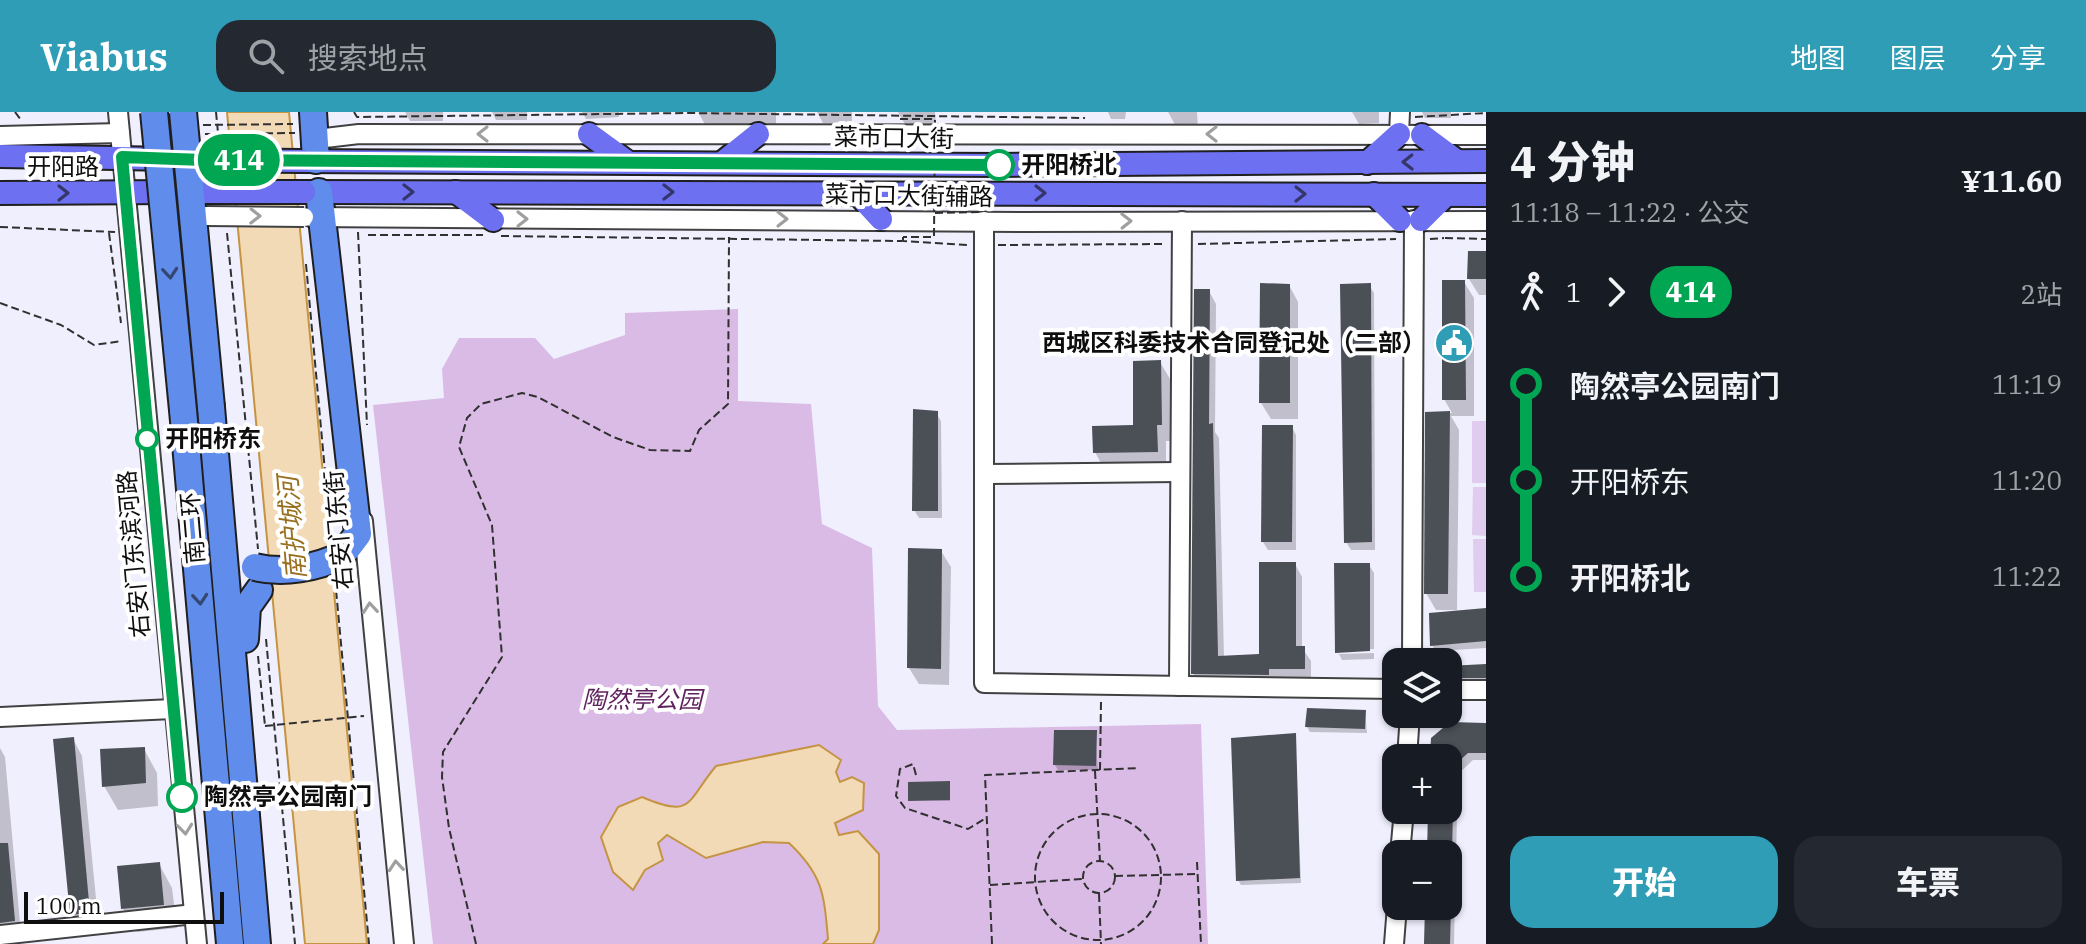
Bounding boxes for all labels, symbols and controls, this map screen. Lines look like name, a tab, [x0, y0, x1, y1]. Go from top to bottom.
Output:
search box	[216, 20, 776, 92]
text: Viabus	[40, 32, 168, 81]
icon: search	[244, 34, 288, 78]
text: 搜索地点	[308, 38, 428, 77]
text: 地图	[1790, 39, 1846, 76]
text: 图层	[1890, 39, 1946, 76]
text: 分享	[1990, 39, 2046, 76]
street label: 菜市口大街	[834, 120, 954, 154]
one-way arrow	[476, 125, 489, 143]
one-way arrow	[1205, 125, 1218, 143]
text: 4 分钟	[1510, 133, 1635, 190]
line badge: 414	[193, 134, 285, 186]
text: 414	[214, 141, 264, 178]
place label: 开阳桥北	[1021, 148, 1117, 180]
street label: 开阳路	[27, 150, 99, 182]
marker: 开阳桥北	[984, 150, 1014, 180]
one-way arrow	[1401, 153, 1414, 170]
text: ¥11.60	[1961, 161, 2062, 200]
street label: 菜市口大街辅路	[825, 178, 993, 212]
one-way arrow	[402, 183, 415, 201]
one-way arrow	[662, 183, 675, 201]
one-way arrow	[57, 184, 70, 202]
one-way arrow	[1034, 184, 1047, 202]
one-way arrow	[1294, 185, 1307, 203]
text: 11:18 – 11:22 · 公交	[1510, 195, 1750, 229]
one-way arrow	[249, 208, 262, 225]
one-way arrow	[776, 210, 789, 228]
one-way arrow	[516, 211, 529, 228]
one-way arrow	[1120, 212, 1133, 230]
one-way arrow	[161, 267, 178, 280]
icon: walk	[1510, 270, 1554, 314]
icon: forward	[1594, 270, 1638, 314]
text: 414	[1666, 273, 1716, 310]
text: 1	[1566, 275, 1582, 309]
text: 2站	[2020, 277, 2062, 311]
public building icon: 西城区科委技术合同登记处（二部）	[1433, 322, 1475, 364]
place label: 西城区科委技术合同登记处（二部）	[1042, 326, 1426, 358]
text: 陶然亭公园南门	[1570, 366, 1780, 405]
text: 11:19	[1992, 367, 2062, 401]
place label: 开阳桥东	[165, 422, 261, 454]
marker: 开阳桥东	[136, 428, 158, 450]
text: 开阳桥东	[1570, 462, 1690, 501]
text: 11:20	[1992, 463, 2062, 497]
street label: 右安门东滨河路	[110, 469, 156, 639]
street label: 右安门东街	[317, 469, 359, 591]
water label: 南护城河	[269, 470, 312, 581]
street label: 南二环	[173, 491, 211, 565]
text: 开阳桥北	[1570, 558, 1690, 597]
text: 11:22	[1992, 559, 2062, 593]
one-way arrow	[191, 593, 208, 606]
one-way arrow	[362, 601, 379, 614]
map controls	[1382, 648, 1462, 920]
button: layers	[1382, 648, 1462, 728]
park label: 陶然亭公园	[582, 683, 705, 715]
button: +	[1382, 744, 1462, 824]
place label: 陶然亭公园南门	[204, 780, 372, 812]
marker: 陶然亭公园南门	[167, 782, 197, 812]
one-way arrow	[177, 823, 194, 836]
button: 开始	[1510, 836, 1778, 928]
button: 车票	[1794, 836, 2062, 928]
button: −	[1382, 840, 1462, 920]
one-way arrow	[388, 859, 405, 872]
scale bar	[24, 888, 224, 924]
text: 100 m	[36, 891, 102, 920]

